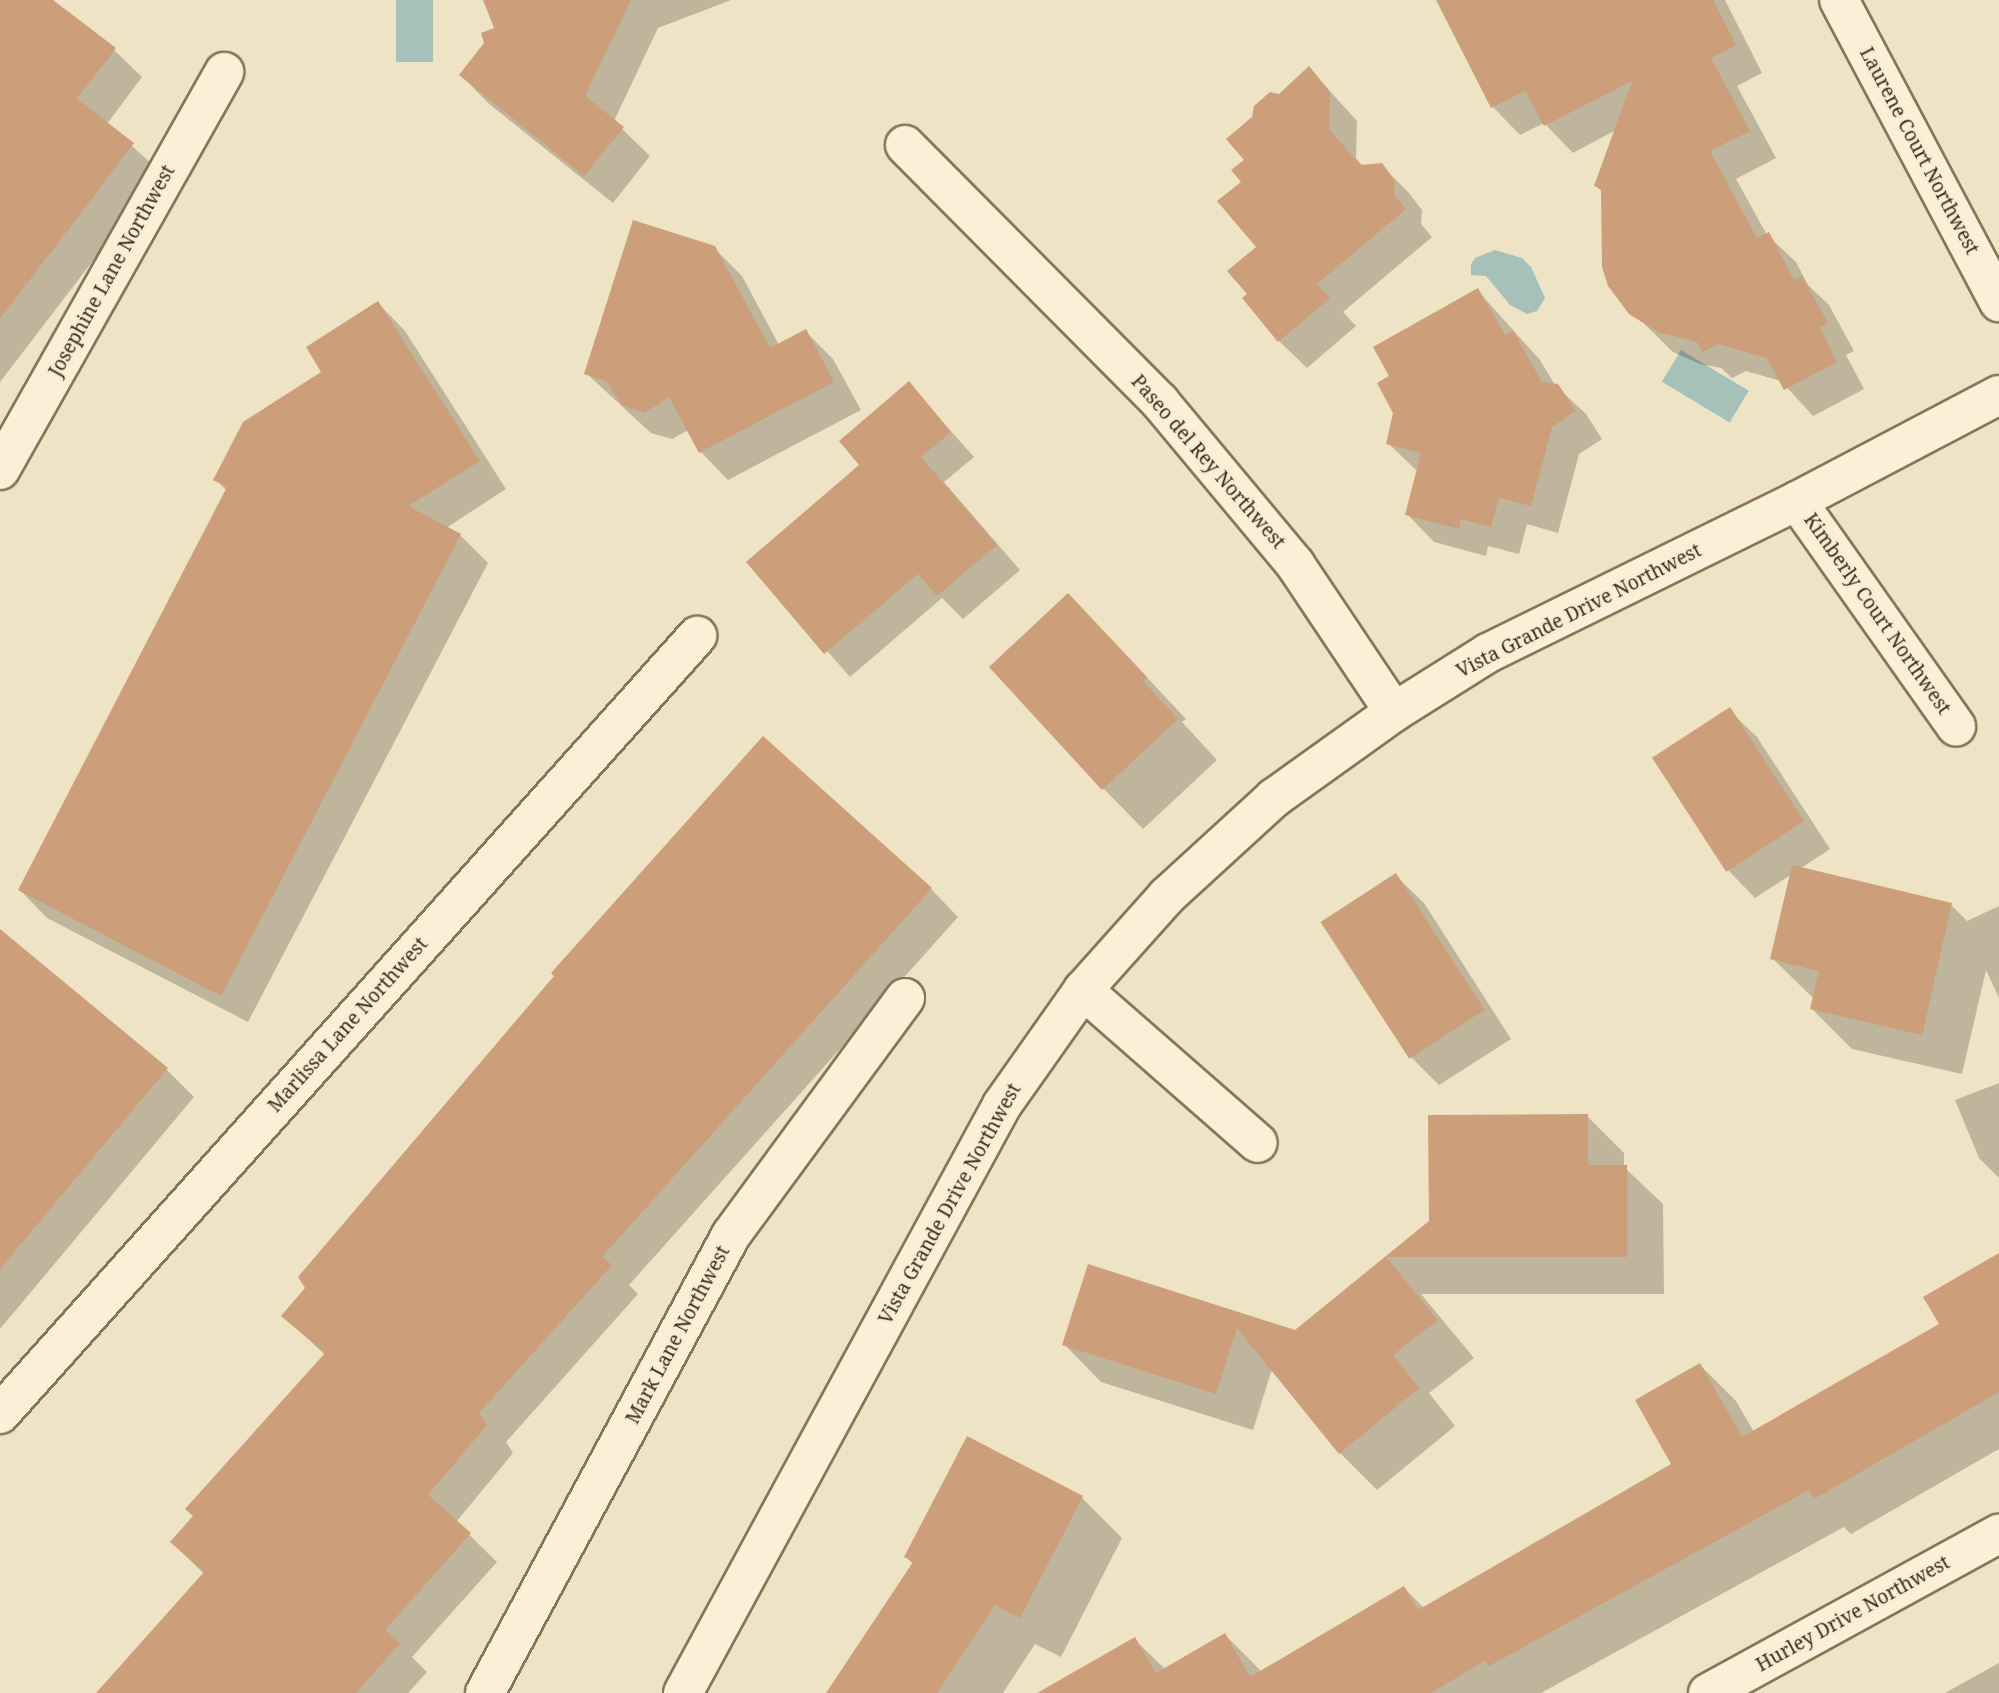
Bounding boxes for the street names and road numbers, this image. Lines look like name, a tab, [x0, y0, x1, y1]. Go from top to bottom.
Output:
street label: Laurene Court Northwest	[1855, 44, 1983, 258]
street label: Josephine Lane Northwest	[44, 161, 180, 381]
street label: Paseo del Rey Northwest	[1126, 370, 1290, 554]
street label: Kimberly Court Northwest	[1799, 509, 1955, 719]
street label: Vista Grande Drive Northwest	[1453, 539, 1705, 683]
street label: Marlissa Lane Northwest	[264, 933, 432, 1117]
street label: Vista Grande Drive Northwest	[874, 1080, 1026, 1328]
street label: Mark Lane Northwest	[621, 1242, 735, 1428]
street label: Hurley Drive Northwest	[1752, 1551, 1954, 1677]

